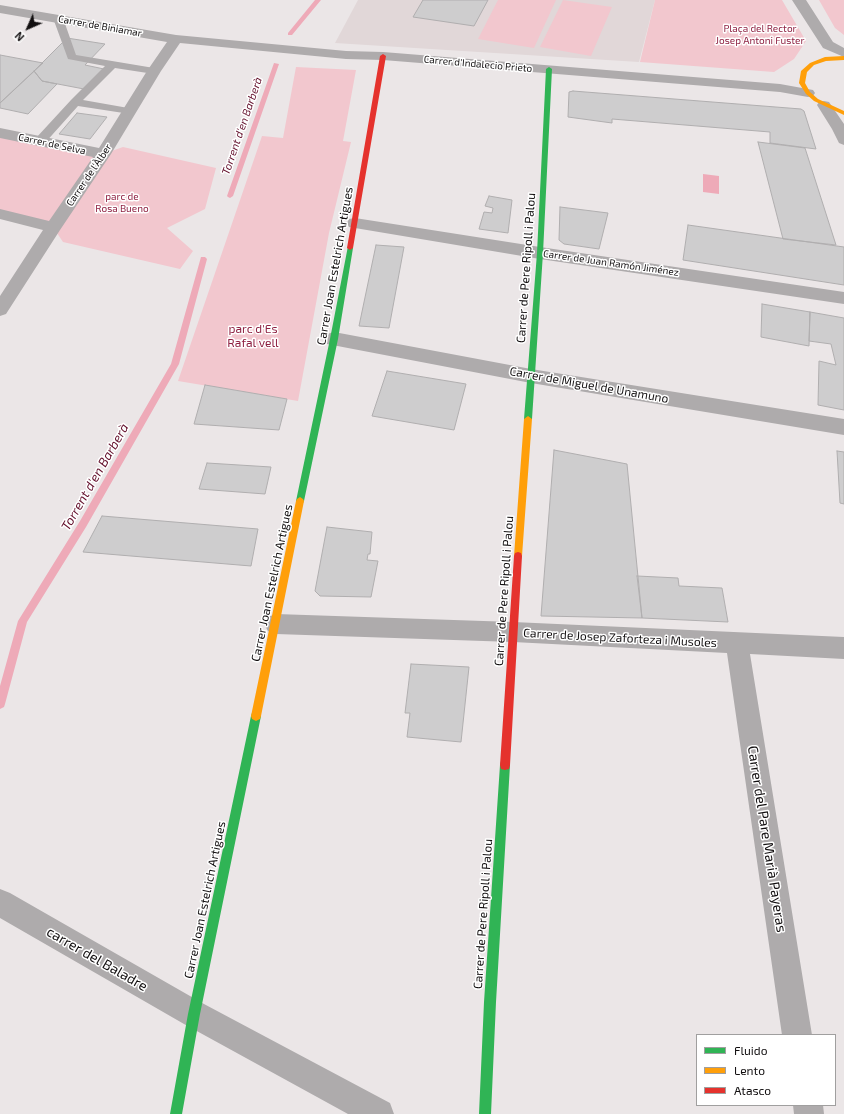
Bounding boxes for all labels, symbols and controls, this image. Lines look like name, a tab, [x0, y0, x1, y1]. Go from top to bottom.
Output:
north arrow	[8, 8, 48, 48]
street label: Carrer de Biniamar	[57, 13, 143, 39]
park label: Plaça del Rector Josep Antoni Fuster	[716, 23, 804, 46]
text: N	[12, 29, 27, 44]
street label: Carrer d'Indalecio Prieto	[423, 53, 533, 75]
water label: Torrent d'en Barberà	[219, 76, 265, 176]
street label: Carrer de Selva	[17, 131, 87, 157]
street label: Carrer de l'Àlber	[64, 141, 114, 209]
street label: Carrer Joan Estelrich Artigues	[314, 186, 356, 346]
park label: parc de Rosa Bueno	[95, 191, 149, 214]
street label: Carrer de Pere Ripoll i Palou	[514, 192, 538, 344]
street label: Carrer de Juan Ramón Jiménez	[542, 248, 680, 278]
park label: parc d'Es Rafal vell	[227, 322, 279, 350]
street label: Carrer de Miguel de Unamuno	[508, 364, 670, 406]
water label: Torrent d'en Barberà	[58, 421, 132, 533]
street label: Carrer Joan Estelrich Artigues	[248, 503, 296, 663]
street label: Carrer de Pere Ripoll i Palou	[492, 515, 516, 667]
street label: Carrer de Josep Zaforteza i Musoles	[523, 626, 717, 650]
street label: Carrer del Pare Marià Payeras	[744, 744, 790, 934]
street label: Carrer Joan Estelrich Artigues	[181, 820, 229, 980]
street label: Carrer de Pere Ripoll i Palou	[471, 838, 495, 990]
street label: carrer del Baladre	[44, 923, 150, 995]
legend	[696, 1034, 836, 1106]
text: Fluido	[734, 1043, 768, 1057]
text: Lento	[734, 1063, 765, 1077]
text: Atasco	[734, 1083, 771, 1097]

